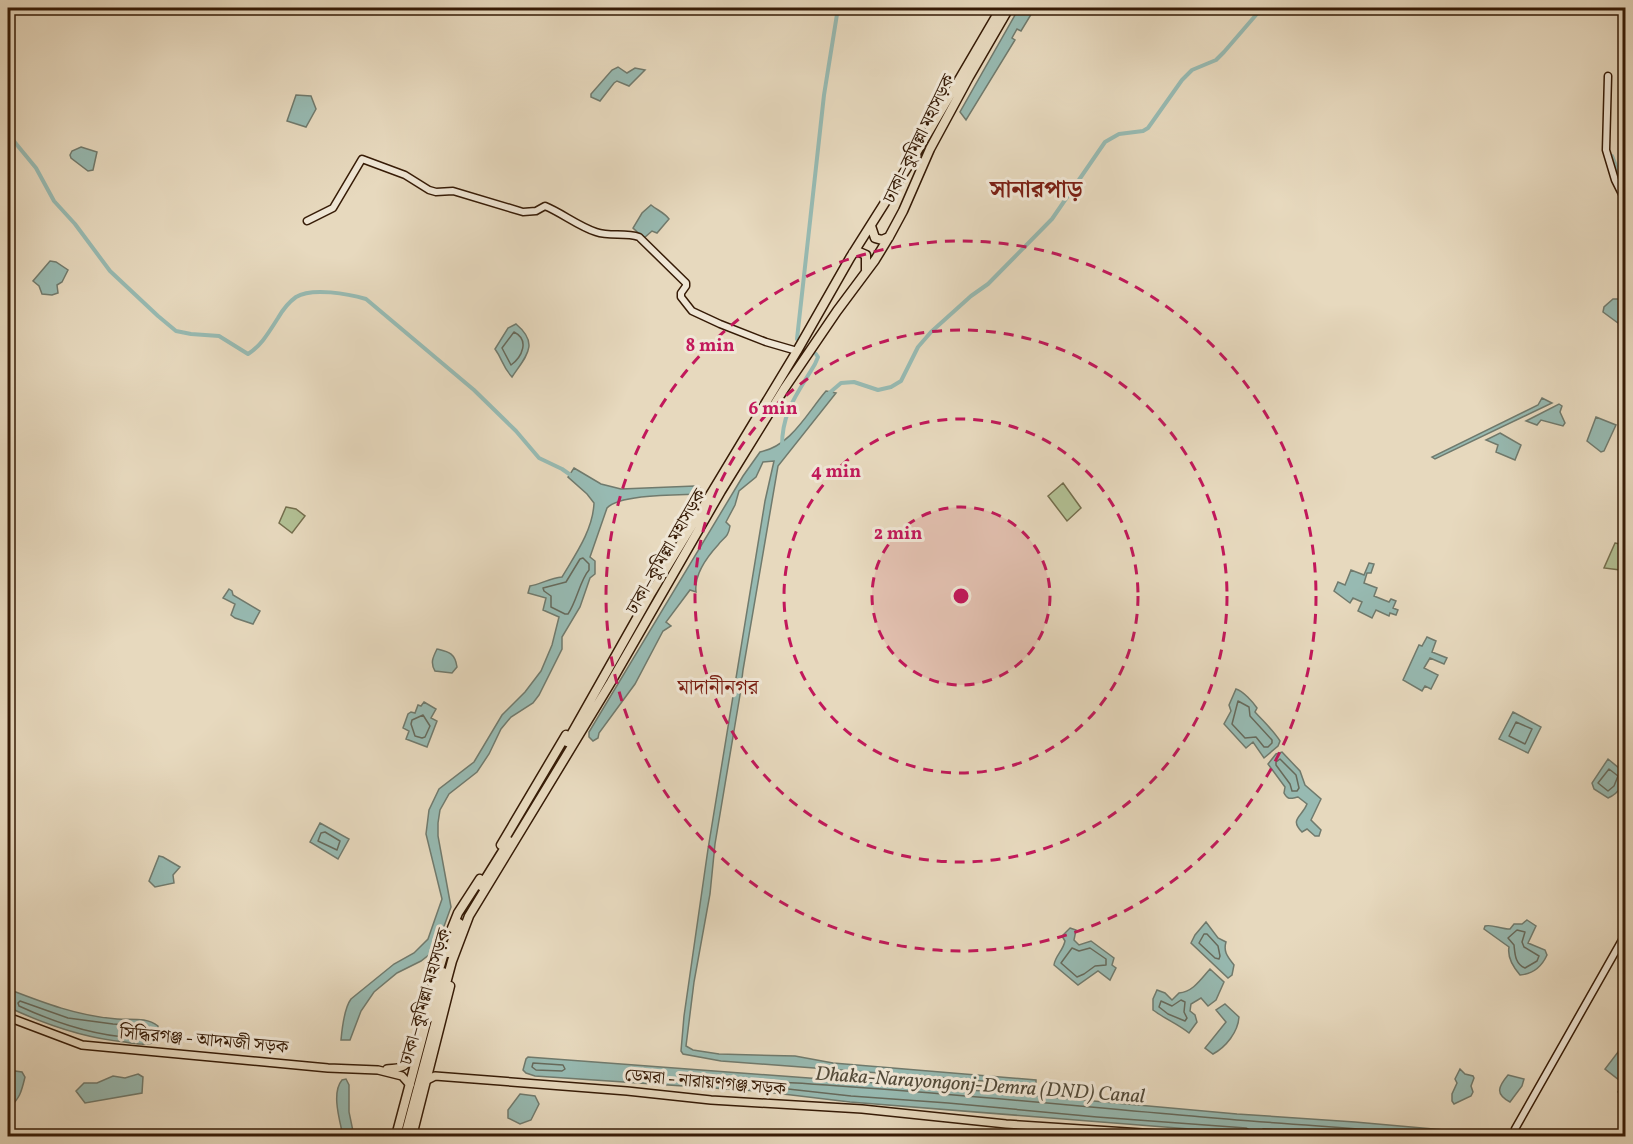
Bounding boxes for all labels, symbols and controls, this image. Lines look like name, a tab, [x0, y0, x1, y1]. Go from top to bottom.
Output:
street label: ঢাকা–কুমিল্লা মহাসড়ক	[878, 69, 963, 209]
district label: সানারপাড়	[989, 174, 1084, 208]
text: 8 min	[685, 334, 735, 359]
text: 6 min	[748, 397, 798, 422]
text: 4 min	[811, 460, 861, 485]
street label: ঢাকা–কুমিল্লা মহাসড়ক	[621, 484, 714, 620]
text: 2 min	[874, 522, 922, 547]
centre of rings	[951, 586, 971, 606]
district label: মাদানীনগর	[677, 674, 760, 703]
street label: ঢাকা–কুমিল্লা মহাসড়ক	[394, 925, 458, 1069]
street label: সিদ্ধিরগঞ্জ - আদমজী সড়ক	[118, 1021, 291, 1061]
water label: Dhaka-Narayongonj-Demra (DND) Canal	[814, 1061, 1146, 1111]
street label: ডেমরা - নারায়ণগঞ্জ সড়ক	[623, 1063, 788, 1103]

